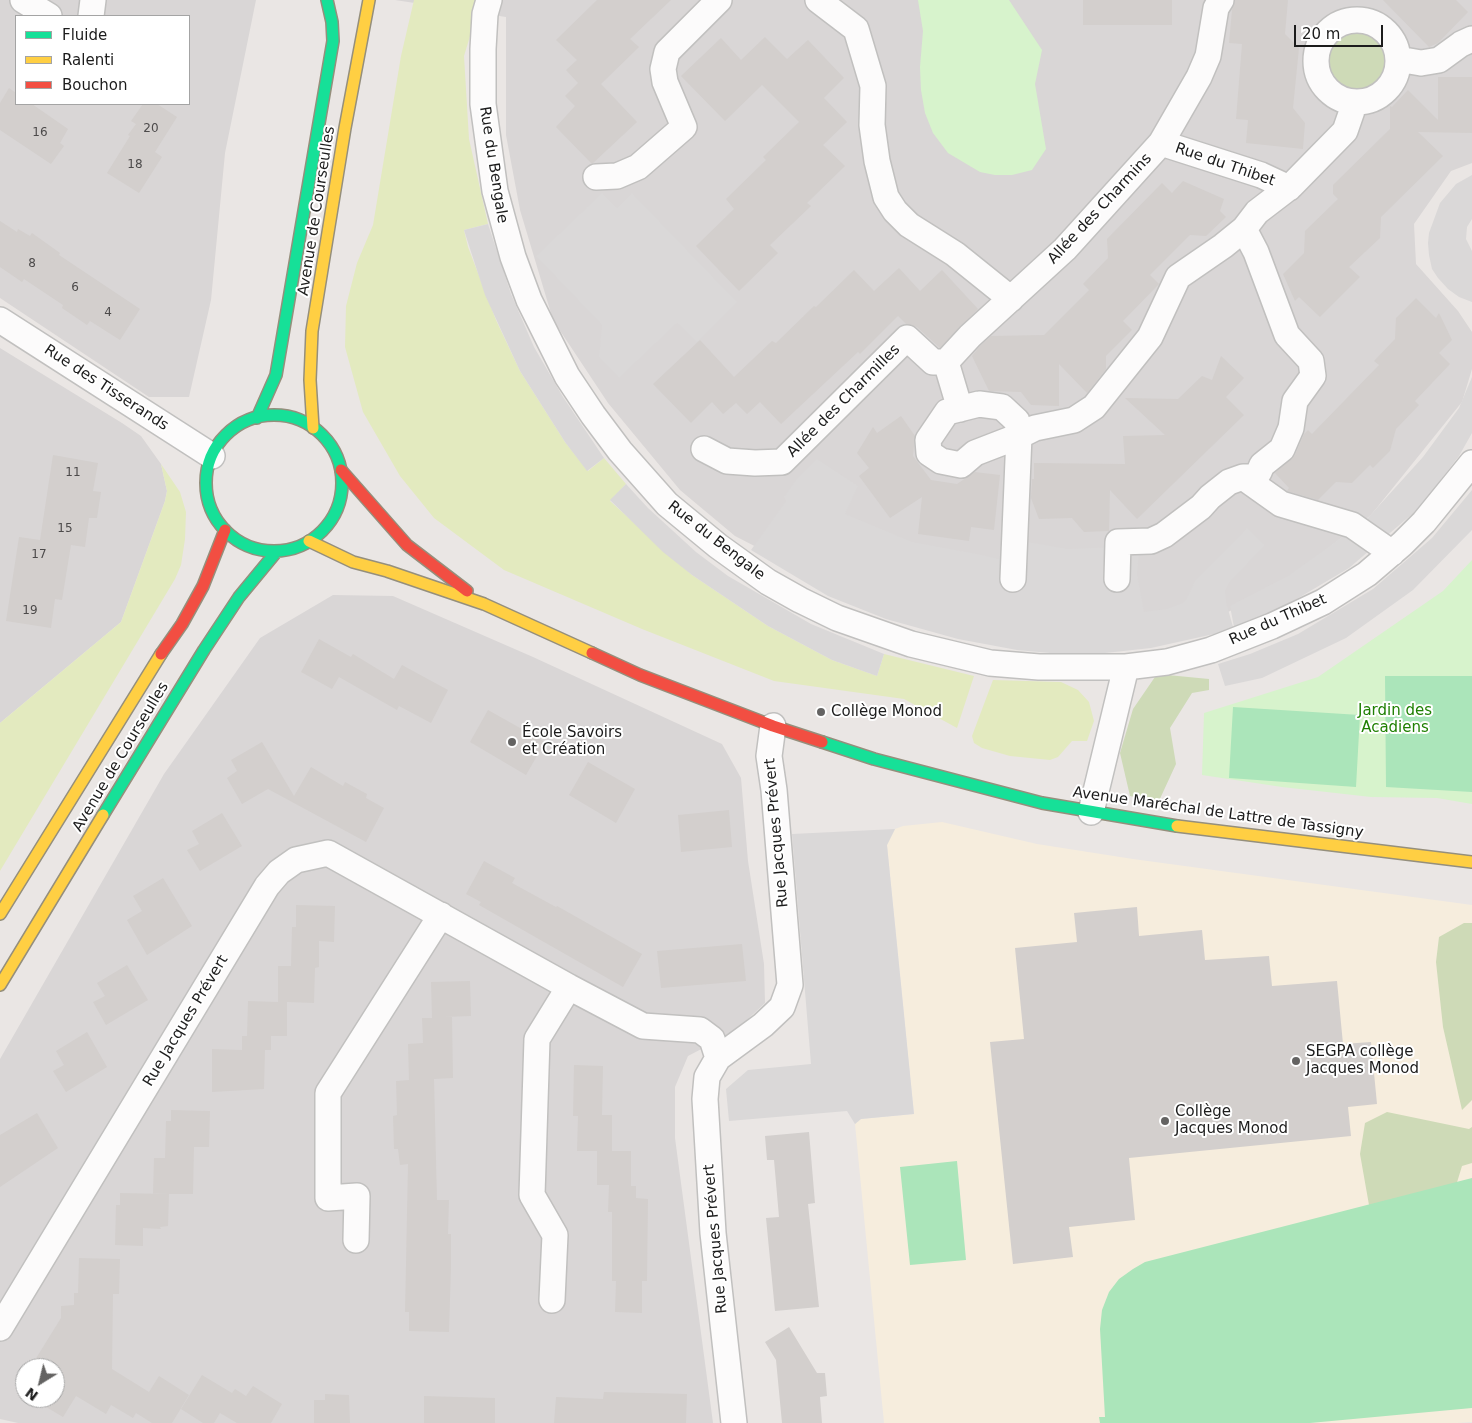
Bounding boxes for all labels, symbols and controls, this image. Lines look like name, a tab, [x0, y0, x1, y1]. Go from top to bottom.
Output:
legend	[15, 15, 190, 105]
scale bar	[1297, 15, 1386, 47]
text: 20 m	[1302, 25, 1340, 43]
text: Fluide	[62, 26, 107, 44]
text: Ralenti	[62, 51, 114, 69]
text: Bouchon	[62, 76, 127, 94]
street label: Rue du Bengale	[475, 105, 511, 225]
house number: 20	[143, 122, 159, 136]
street label: Avenue de Courseulles	[295, 125, 339, 297]
house number: 16	[32, 126, 48, 140]
street label: Rue du Thibet	[1173, 139, 1277, 191]
street label: Allée des Charmins	[1044, 150, 1156, 268]
house number: 18	[127, 158, 143, 172]
house number: 8	[28, 257, 36, 271]
house number: 6	[71, 281, 79, 295]
house number: 4	[104, 306, 112, 320]
street label: Rue des Tisserands	[40, 341, 172, 435]
street label: Allée des Charmilles	[784, 341, 904, 461]
house number: 11	[65, 466, 81, 480]
street label: Rue du Bengale	[664, 498, 768, 584]
house number: 15	[57, 522, 73, 536]
house number: 17	[31, 548, 47, 562]
street label: Rue du Thibet	[1227, 591, 1329, 649]
house number: 19	[22, 604, 38, 618]
street label: Avenue de Courseulles	[69, 679, 173, 835]
park label: Jardin des Acadiens	[1358, 702, 1432, 737]
place label: Collège Monod	[831, 703, 942, 721]
marker: Collège Monod	[815, 706, 827, 718]
place label: École Savoirs et Création	[522, 724, 622, 759]
marker: École Savoirs et Création	[506, 736, 518, 748]
street label: Rue Jacques Prévert	[761, 758, 793, 908]
street label: Avenue Maréchal de Lattre de Tassigny	[1072, 784, 1364, 842]
street label: Rue Jacques Prévert	[140, 952, 232, 1090]
place label: SEGPA collège Jacques Monod	[1306, 1043, 1419, 1078]
marker: SEGPA collège Jacques Monod	[1290, 1055, 1302, 1067]
place label: Collège Jacques Monod	[1175, 1103, 1288, 1138]
marker: Collège Jacques Monod	[1159, 1115, 1171, 1127]
street label: Rue Jacques Prévert	[700, 1164, 732, 1314]
north arrow	[15, 1358, 65, 1408]
text: N	[22, 1384, 41, 1404]

